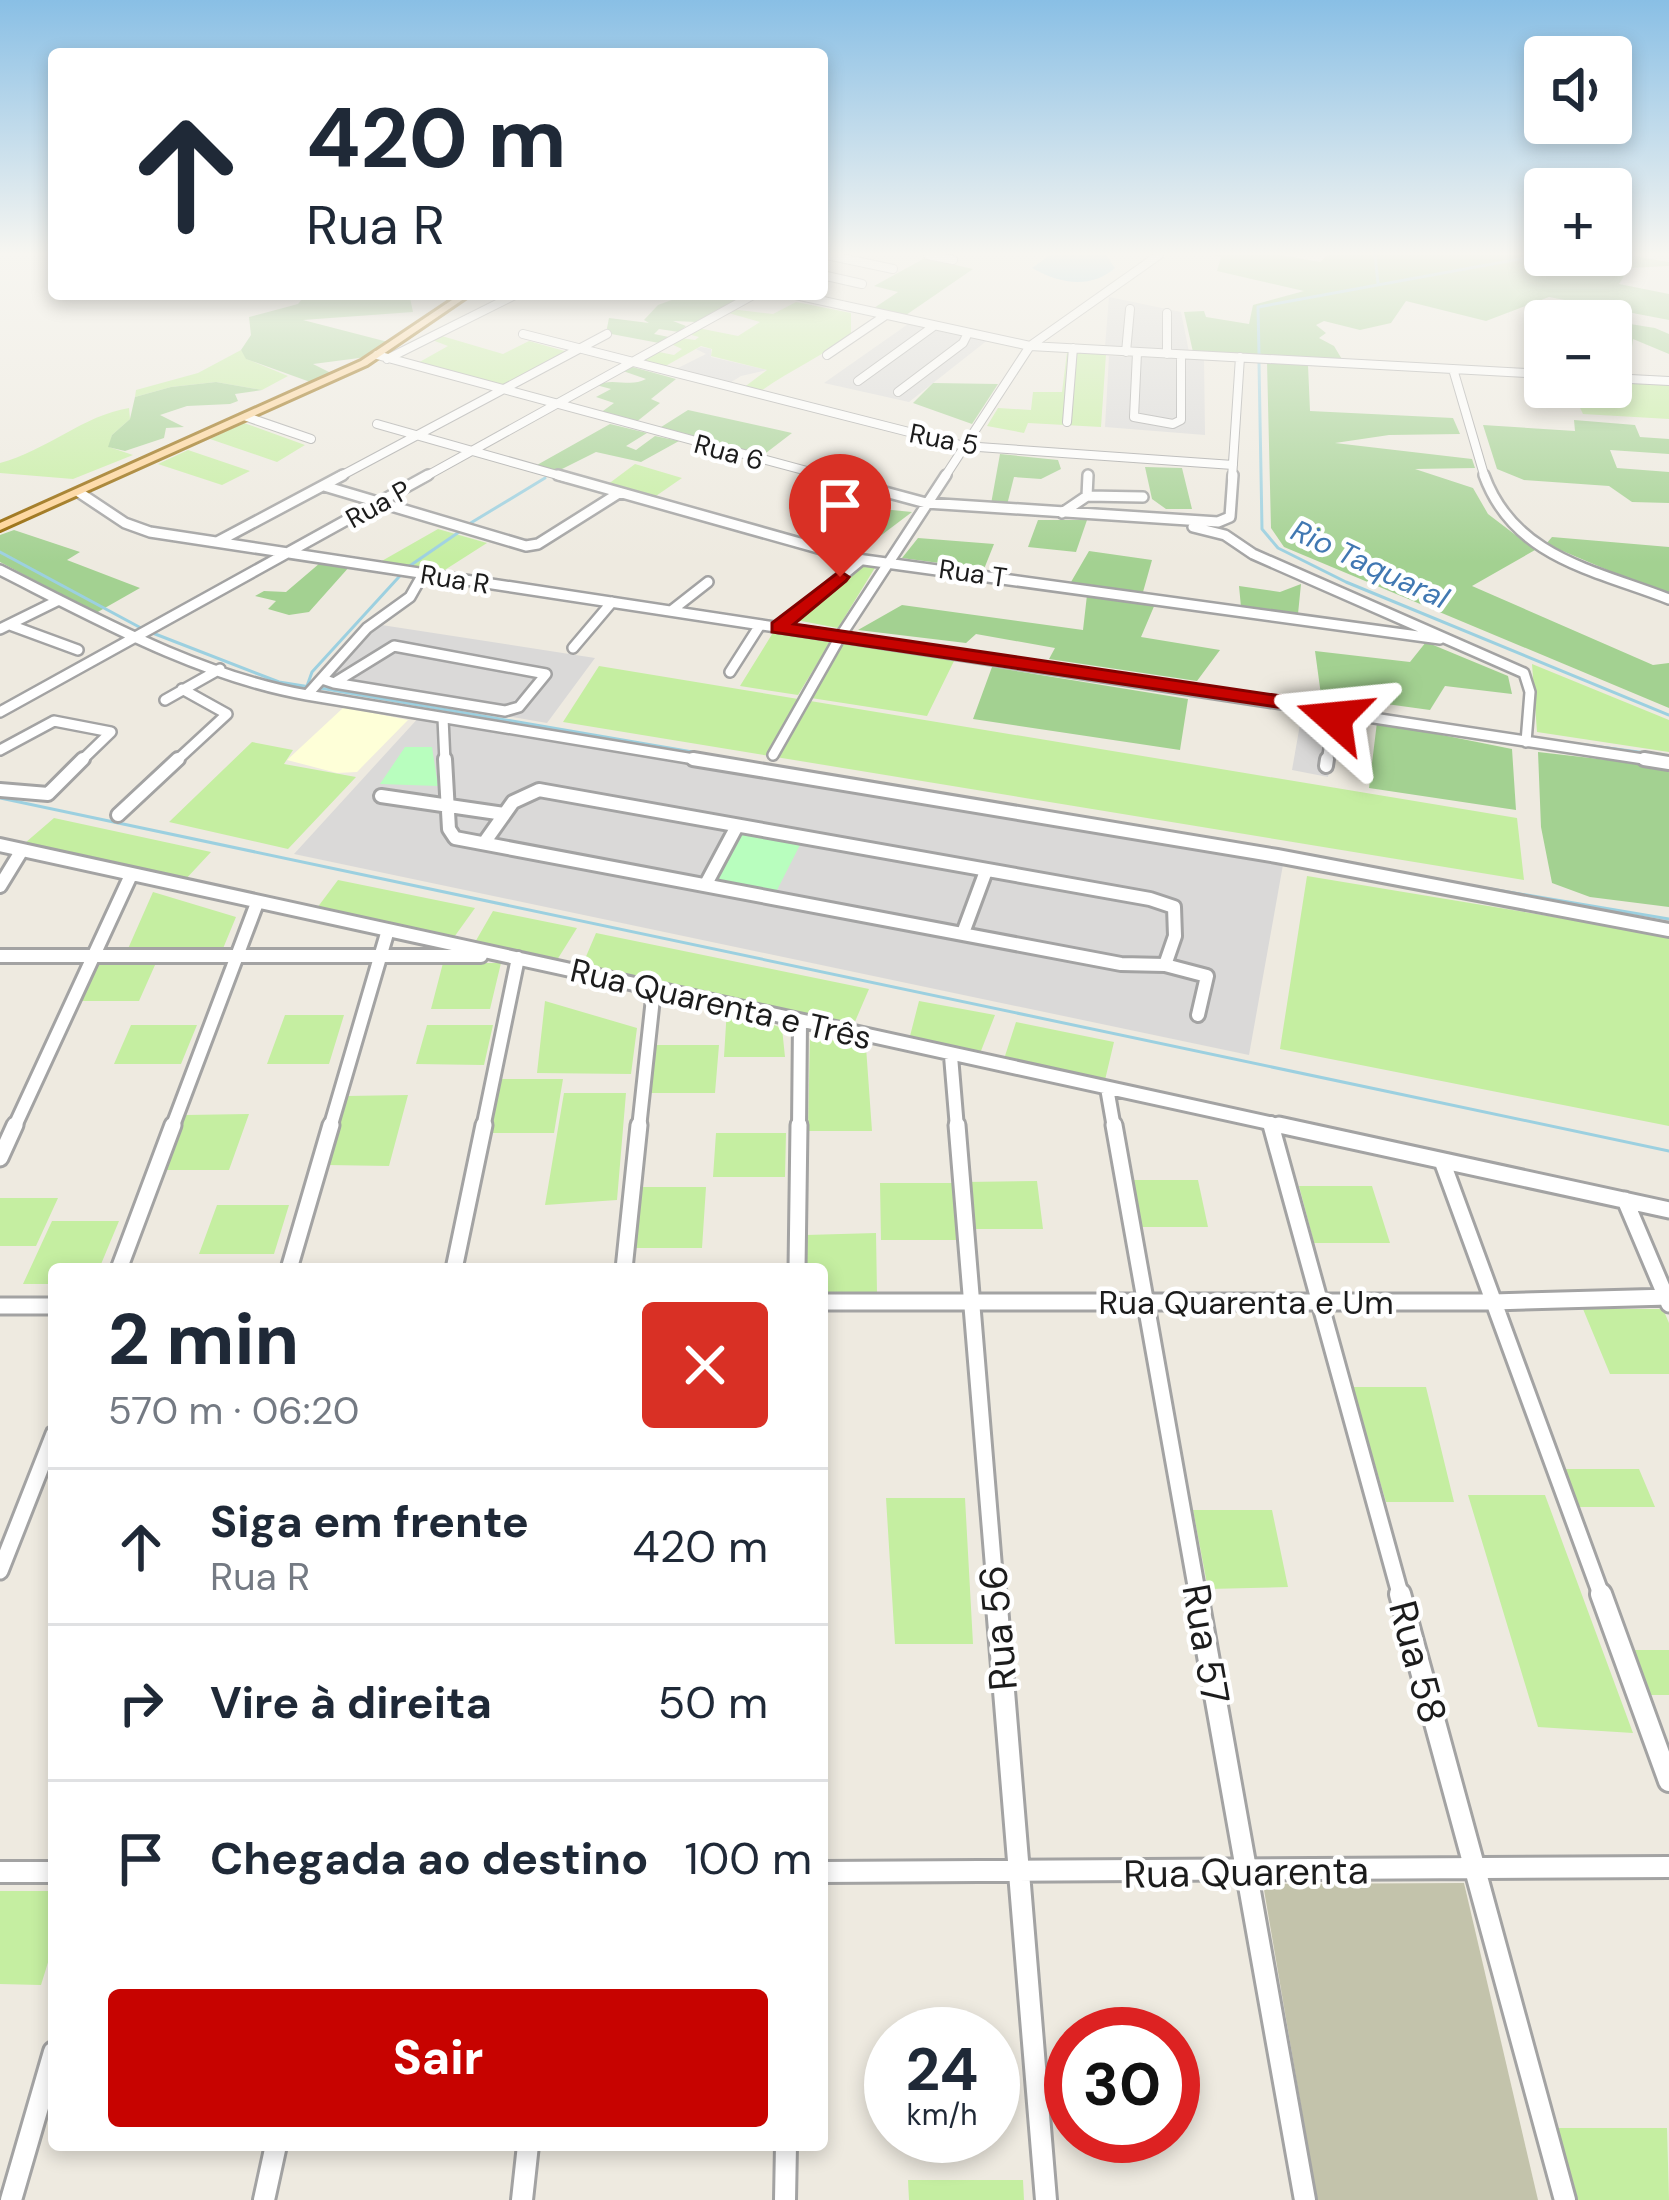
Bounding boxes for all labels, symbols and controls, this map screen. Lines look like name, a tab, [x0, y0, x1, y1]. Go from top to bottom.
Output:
map controls	[1524, 36, 1632, 408]
button: sound	[1524, 36, 1632, 144]
text: 420 m	[306, 84, 567, 193]
icon: ahead	[108, 96, 264, 252]
button: +	[1524, 168, 1632, 276]
text: Rua R	[306, 190, 445, 261]
button: −	[1524, 300, 1632, 408]
street label: Rua 5	[906, 415, 982, 463]
street label: Rua 6	[690, 426, 768, 478]
pin	[789, 454, 891, 577]
street label: Rua P	[339, 472, 417, 536]
icon: arrive	[807, 472, 873, 538]
water label: Rio Taquaral	[1285, 510, 1456, 618]
street label: Rua T	[937, 551, 1009, 595]
street label: Rua R	[418, 556, 492, 602]
position arrow	[1271, 655, 1397, 781]
street label: Rua Quarenta e Três	[566, 948, 876, 1060]
street label: Rua Quarenta e Um	[1098, 1281, 1394, 1324]
text: 2 min	[108, 1293, 299, 1386]
button: close	[642, 1302, 768, 1428]
text: 570 m · 06:20	[108, 1385, 359, 1436]
text: Siga em frente	[210, 1492, 529, 1551]
icon: ahead	[108, 1514, 174, 1580]
text: 420 m	[632, 1517, 768, 1576]
text: Rua R	[210, 1551, 310, 1602]
street label: Rua 56	[967, 1563, 1029, 1693]
street label: Rua 57	[1170, 1580, 1242, 1708]
street label: Rua 58	[1377, 1595, 1459, 1729]
icon: right	[108, 1670, 174, 1736]
text: Vire à direita	[210, 1673, 492, 1732]
text: 50 m	[658, 1673, 768, 1732]
icon: arrive	[108, 1826, 174, 1892]
text: Chegada ao destino	[210, 1829, 648, 1888]
text: 100 m	[684, 1829, 812, 1888]
street label: Rua Quarenta	[1123, 1844, 1369, 1900]
button: Sair	[108, 1989, 768, 2127]
speed limit sign: 30	[1044, 2007, 1200, 2163]
text: 24	[905, 2030, 979, 2109]
text: km/h	[907, 2095, 977, 2134]

